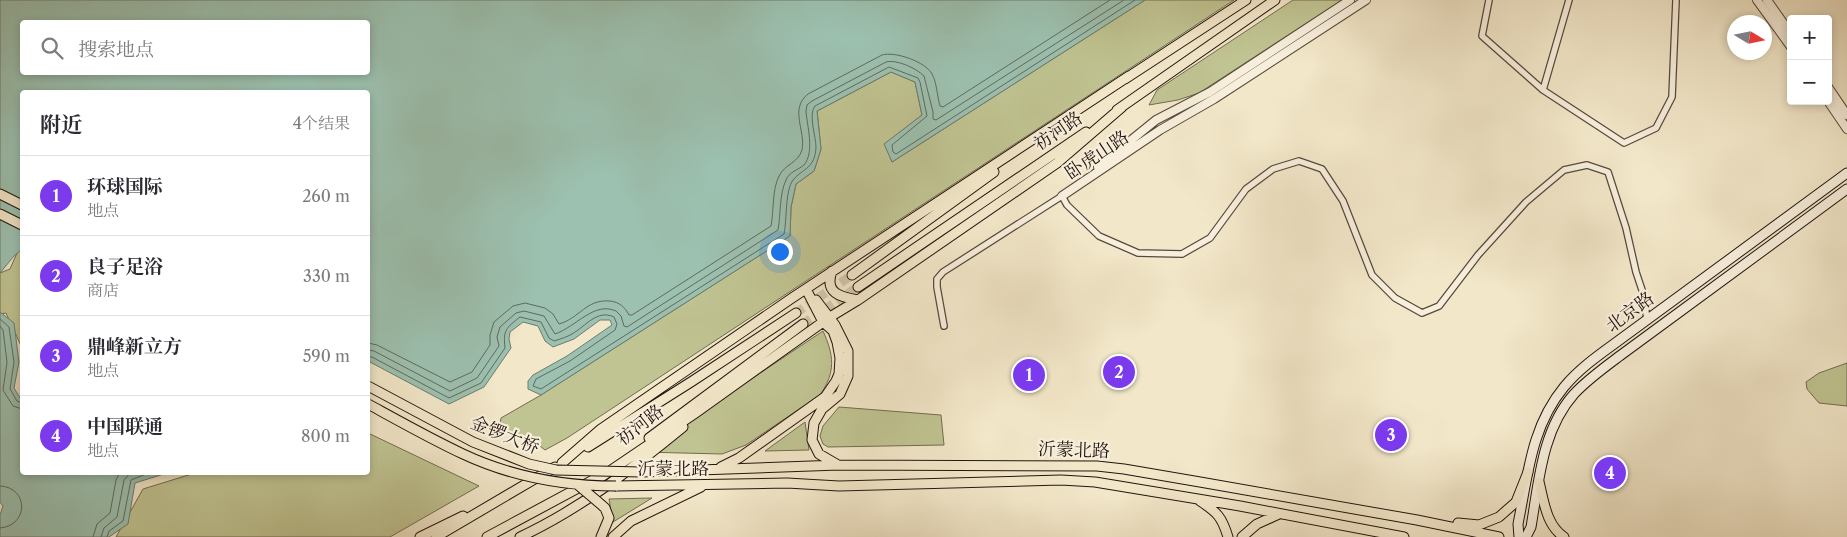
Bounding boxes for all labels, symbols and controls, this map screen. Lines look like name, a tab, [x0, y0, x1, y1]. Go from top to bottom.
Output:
north arrow	[1727, 15, 1772, 60]
map controls	[1787, 15, 1832, 105]
button: +	[1787, 15, 1832, 60]
search box	[20, 20, 370, 75]
icon: search	[38, 34, 66, 62]
text: 搜索地点	[78, 38, 154, 61]
button: −	[1787, 60, 1832, 105]
street label: 祊河路	[1029, 107, 1087, 155]
text: 附近	[40, 112, 82, 137]
text: 4个结果	[293, 113, 350, 133]
street label: 卧虎山路	[1061, 126, 1133, 184]
text: 环球国际	[87, 175, 163, 198]
text: 1	[52, 186, 60, 206]
text: 260 m	[302, 186, 350, 206]
text: 地点	[87, 200, 119, 220]
your location	[767, 239, 793, 265]
text: 良子足浴	[87, 255, 163, 278]
text: 2	[51, 266, 61, 286]
text: 330 m	[303, 266, 350, 286]
text: 商店	[87, 280, 119, 300]
street label: 北京路	[1602, 287, 1658, 337]
text: 鼎峰新立方	[87, 335, 182, 358]
text: 3	[51, 346, 61, 366]
text: 590 m	[303, 346, 350, 366]
pin: 2	[1103, 353, 1135, 391]
pin: 1	[1013, 356, 1045, 394]
text: 地点	[87, 360, 119, 380]
street label: 祊河路	[612, 400, 668, 450]
street label: 金锣大桥	[468, 411, 542, 459]
text: 中国联通	[87, 415, 163, 438]
pin: 3	[1375, 416, 1407, 454]
text: 4	[51, 426, 61, 446]
text: 800 m	[301, 426, 350, 446]
street label: 沂蒙北路	[1038, 438, 1110, 462]
text: 地点	[87, 440, 119, 460]
pin: 4	[1594, 454, 1626, 492]
street label: 沂蒙北路	[637, 458, 709, 480]

